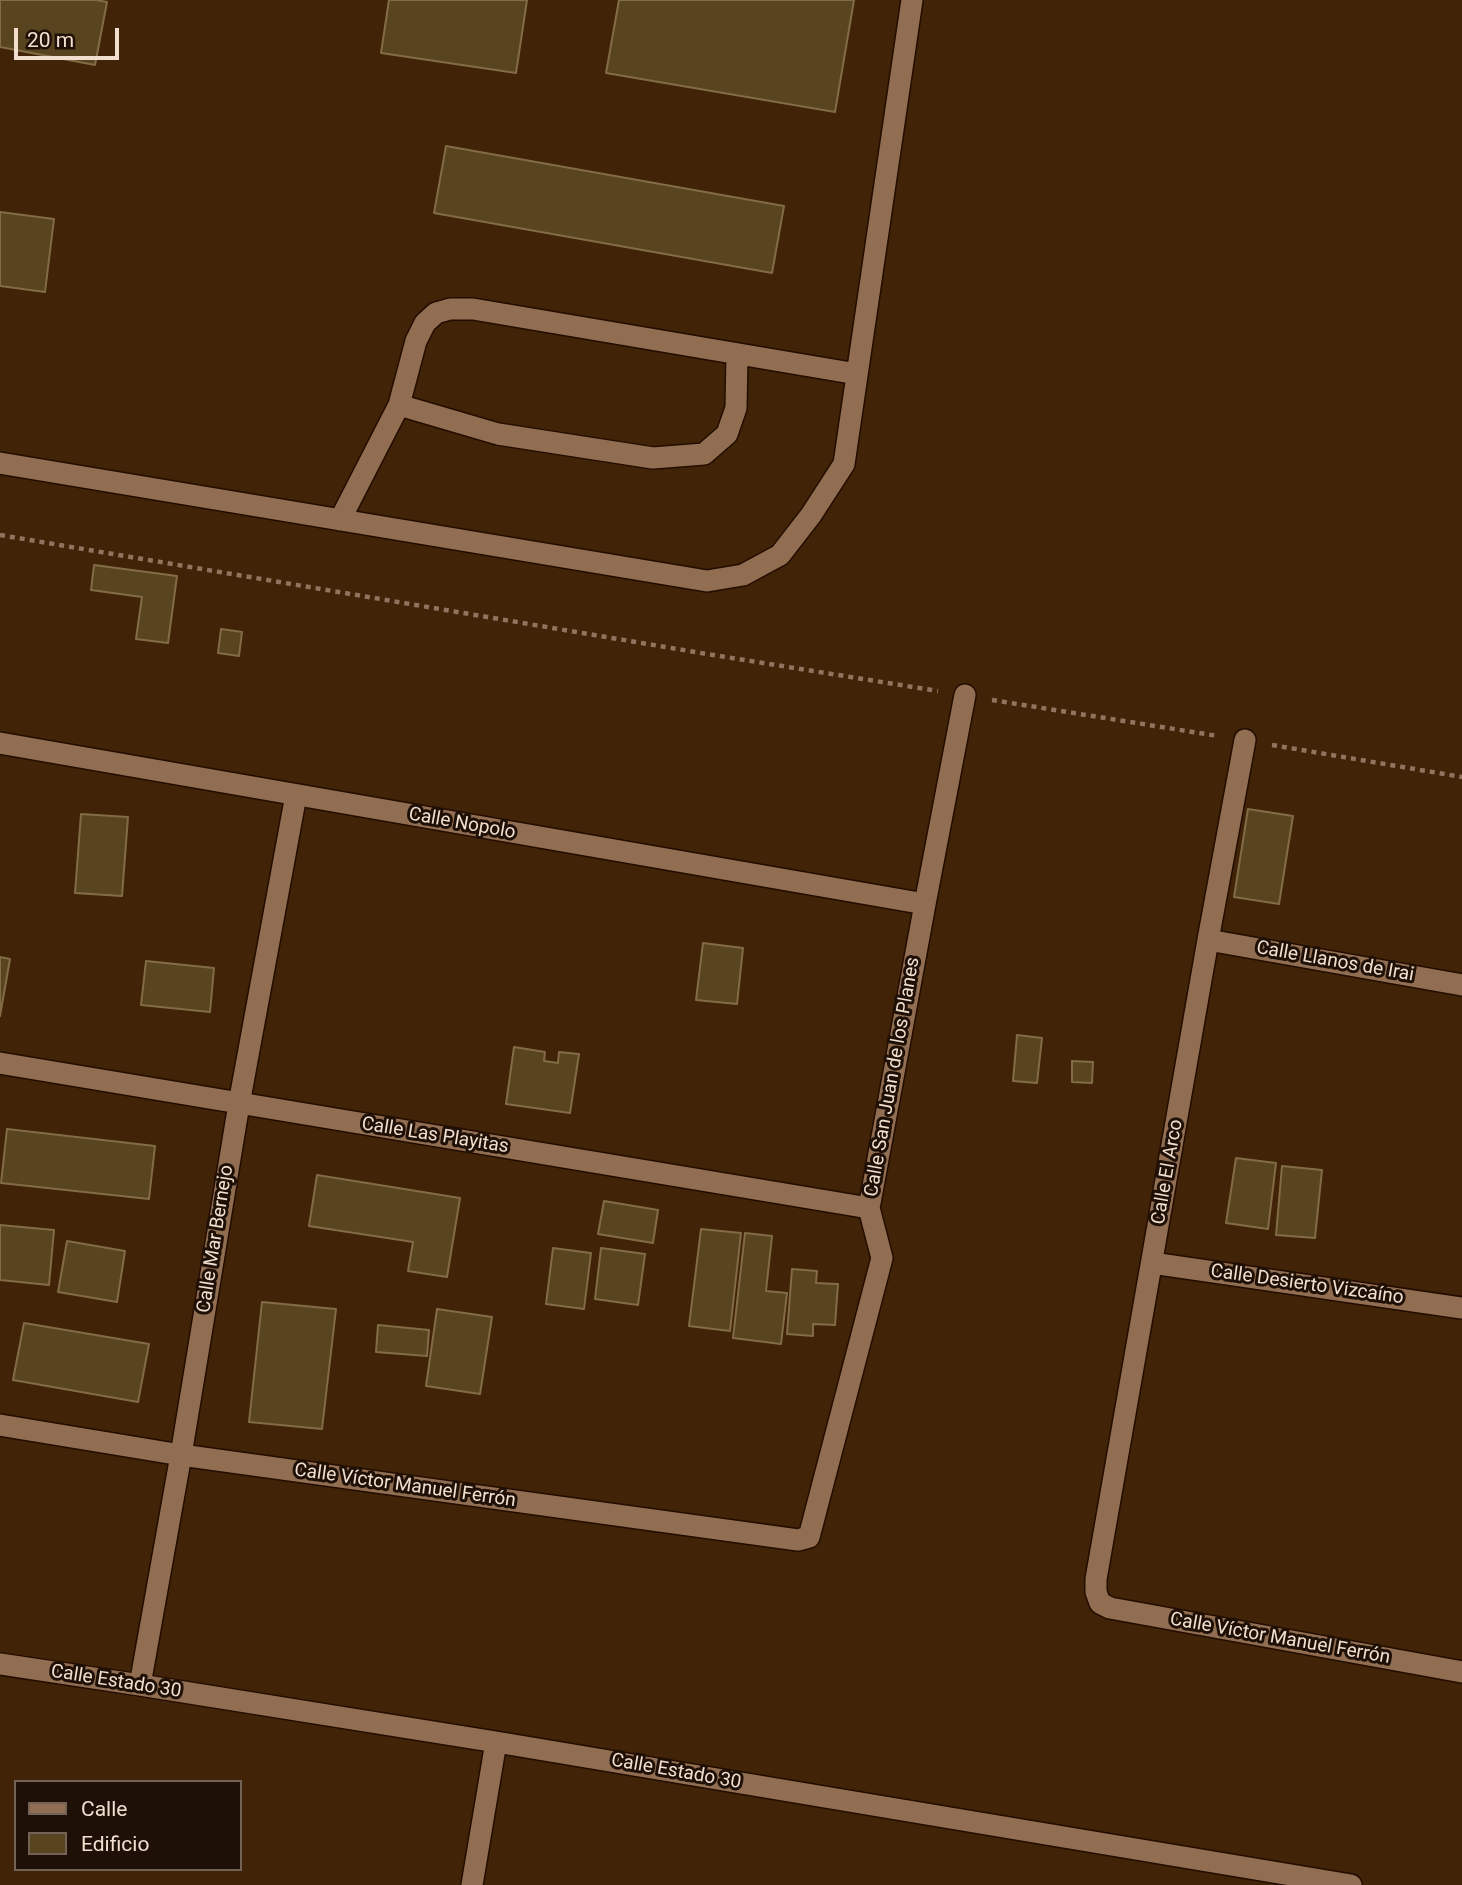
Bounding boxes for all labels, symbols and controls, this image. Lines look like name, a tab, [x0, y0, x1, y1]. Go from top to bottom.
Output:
scale bar	[18, 14, 122, 58]
text: 20 m	[27, 28, 74, 52]
street label: Calle Nopolo	[407, 803, 517, 845]
street label: Calle Llanos de Irai	[1255, 937, 1415, 987]
street label: Calle San Juan de los Planes	[861, 955, 925, 1199]
street label: Calle Las Playitas	[360, 1113, 510, 1159]
street label: Calle El Arco	[1148, 1118, 1188, 1226]
street label: Calle Mar Bernejo	[193, 1164, 239, 1314]
street label: Calle Desierto Vizcaíno	[1209, 1260, 1405, 1310]
street label: Calle Víctor Manuel Ferrón	[293, 1459, 517, 1513]
street label: Calle Víctor Manuel Ferrón	[1168, 1608, 1392, 1670]
street label: Calle Estado 30	[49, 1660, 183, 1704]
street label: Calle Estado 30	[609, 1749, 743, 1795]
legend	[14, 1780, 242, 1871]
text: Calle	[81, 1797, 127, 1821]
text: Edificio	[81, 1832, 149, 1856]

